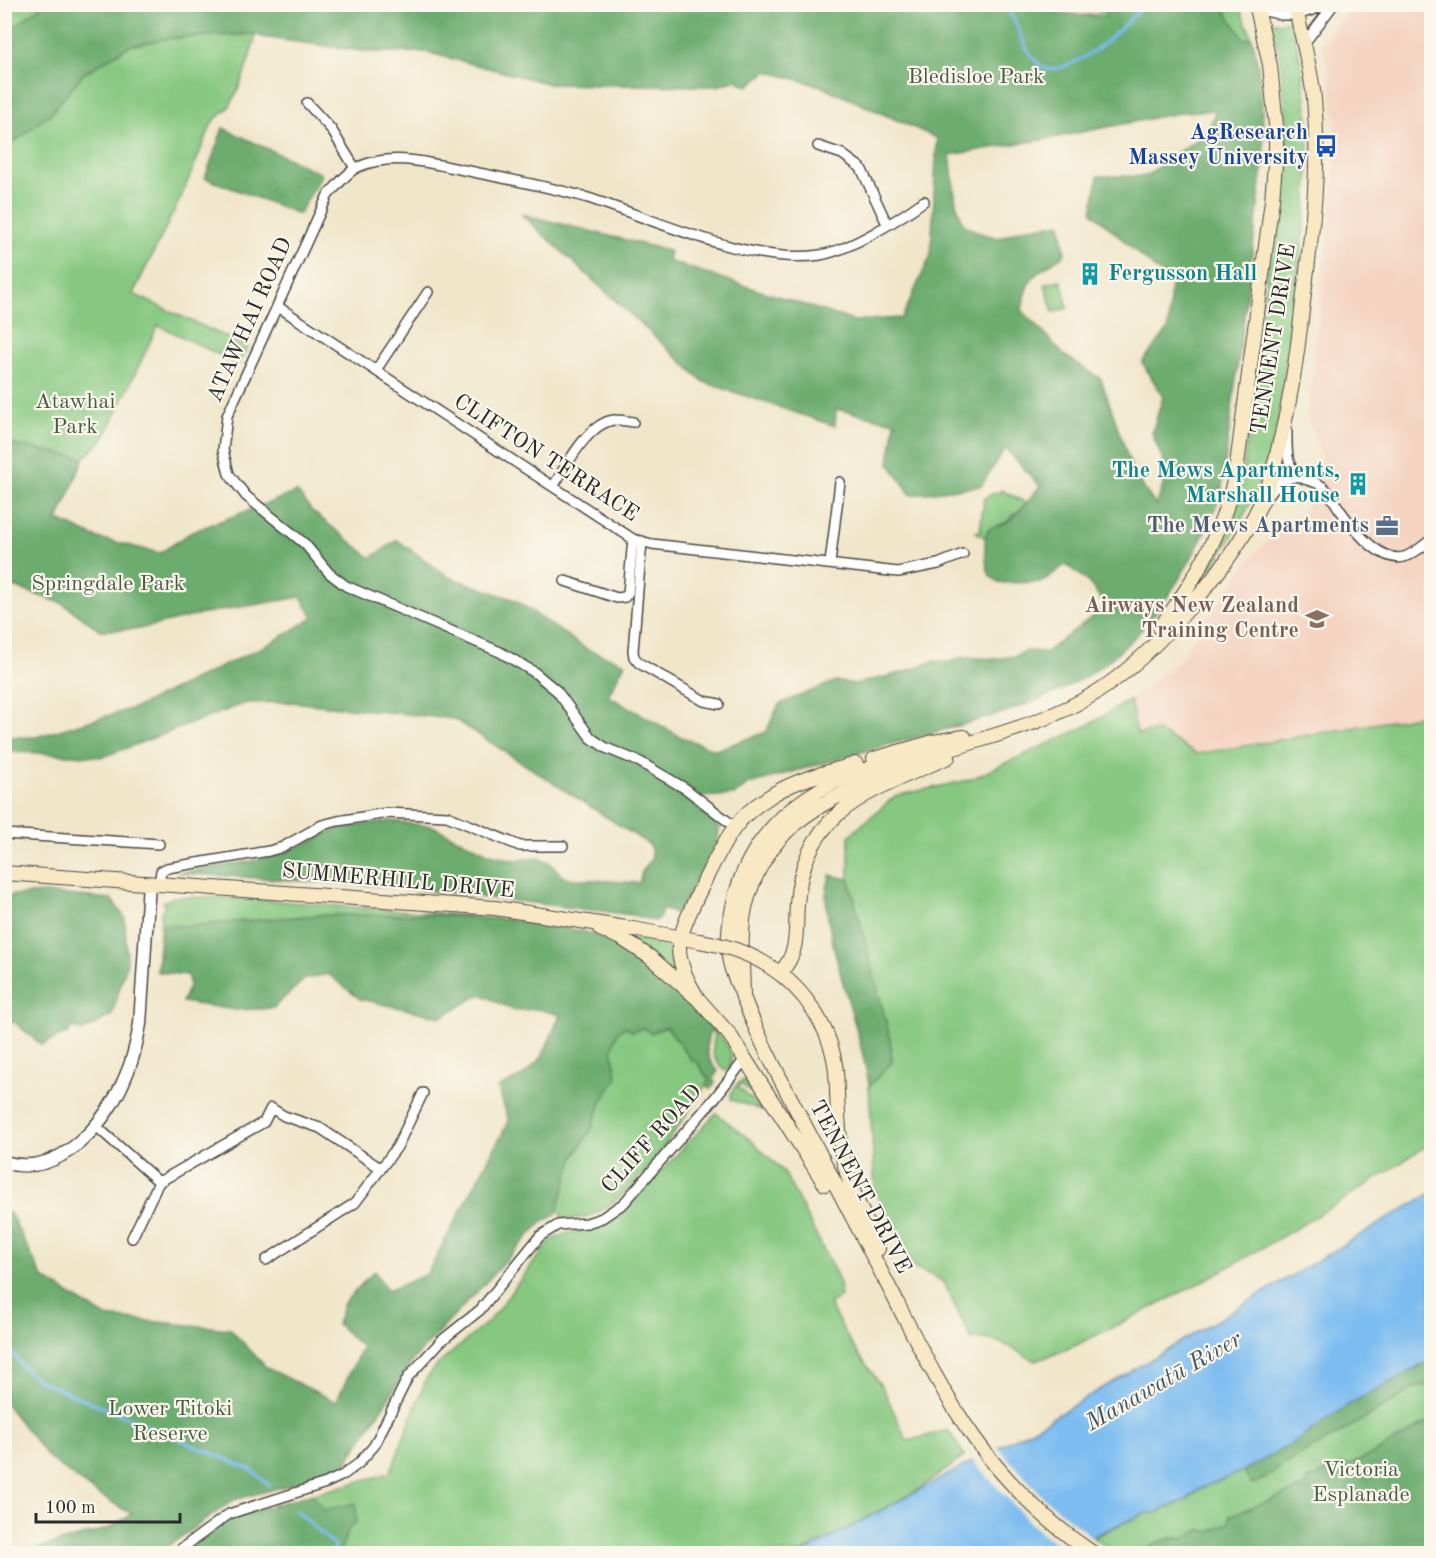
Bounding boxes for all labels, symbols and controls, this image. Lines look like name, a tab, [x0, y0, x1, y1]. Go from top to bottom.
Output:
park label: Bledisloe Park	[908, 66, 1044, 88]
place label: AgResearch Massey University	[1128, 122, 1308, 169]
bus stop icon: AgResearch Massey University	[1313, 133, 1339, 159]
street label: ATAWHAI ROAD	[204, 234, 296, 406]
street label: TENNENT DRIVE	[1248, 242, 1300, 436]
building icon: Fergusson Hall	[1077, 261, 1103, 287]
place label: Fergusson Hall	[1108, 263, 1257, 285]
street label: CLIFTON TERRACE	[450, 390, 642, 526]
park label: Atawhai Park	[35, 391, 115, 438]
place label: The Mews Apartments, Marshall House	[1112, 460, 1340, 507]
building icon: The Mews Apartments, Marshall House	[1345, 471, 1371, 497]
office icon: The Mews Apartments	[1374, 513, 1400, 539]
place label: The Mews Apartments	[1147, 515, 1369, 537]
park label: Springdale Park	[31, 573, 185, 595]
place label: Airways New Zealand Training Centre	[1084, 595, 1299, 642]
school or university icon: Airways New Zealand Training Centre	[1304, 606, 1330, 632]
street label: SUMMERHILL DRIVE	[281, 860, 515, 902]
street label: CLIFF ROAD	[598, 1080, 706, 1198]
street label: TENNENT DRIVE	[805, 1097, 915, 1277]
water label: Manawatū River	[1081, 1327, 1247, 1437]
park label: Lower Titoki Reserve	[108, 1398, 232, 1445]
park label: Victoria Esplanade	[1312, 1459, 1410, 1506]
scale bar	[36, 1486, 180, 1524]
text: 100 m	[45, 1499, 96, 1517]

